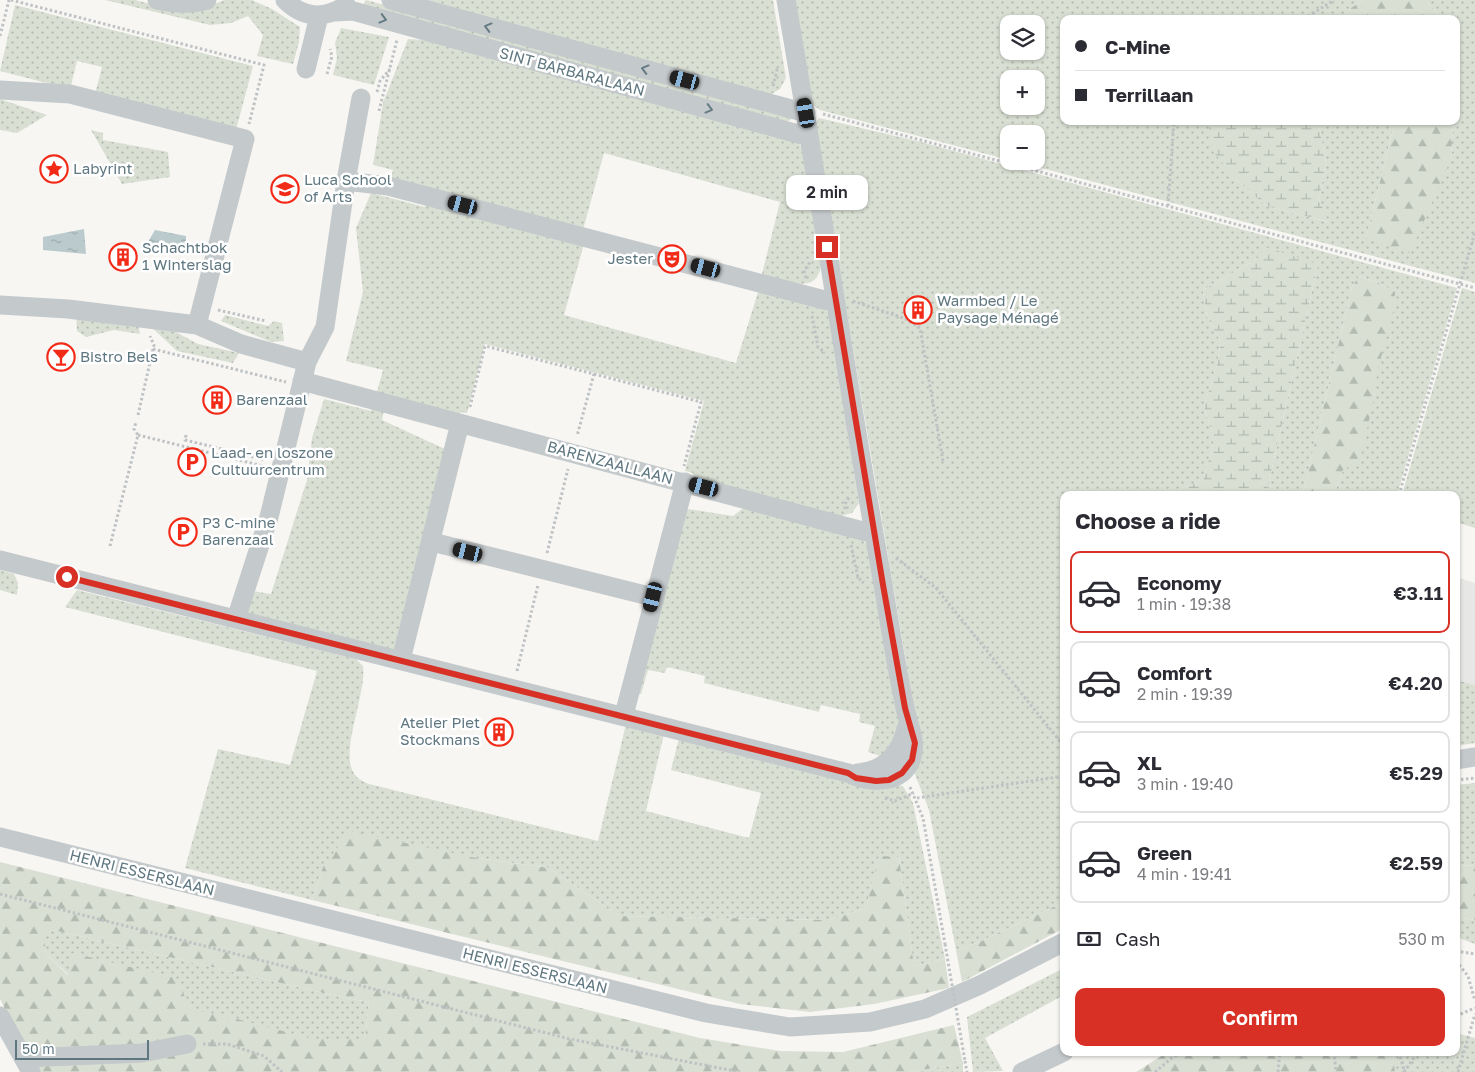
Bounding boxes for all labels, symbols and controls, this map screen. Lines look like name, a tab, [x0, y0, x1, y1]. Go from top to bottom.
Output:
one-way arrow	[378, 14, 387, 24]
map controls	[1000, 15, 1045, 170]
button: layers	[1000, 15, 1045, 60]
one-way arrow	[484, 22, 493, 32]
text: C-Mine	[1105, 35, 1171, 58]
street label: SINT BARBARALAAN	[498, 43, 647, 99]
one-way arrow	[641, 65, 649, 75]
car	[668, 69, 701, 91]
button: +	[1000, 70, 1045, 115]
text: Terrillaan	[1105, 83, 1193, 106]
car	[796, 97, 815, 129]
one-way arrow	[704, 103, 713, 114]
button: −	[1000, 125, 1045, 170]
place icon: Labyrint	[39, 154, 69, 184]
place label: Labyrint	[73, 159, 132, 177]
place label: Luca School of Arts	[304, 170, 392, 205]
school or university icon: Luca School of Arts	[270, 174, 300, 204]
callout: 2 min	[786, 174, 868, 210]
text: 2 min	[806, 182, 848, 202]
car	[446, 194, 479, 216]
route end	[816, 236, 838, 258]
place label: Schachtbok 1 Winterslag	[142, 238, 232, 273]
building icon: Schachtbok 1 Winterslag	[108, 242, 138, 272]
theatre icon: Jester	[657, 244, 687, 274]
place label: Jester	[607, 249, 653, 267]
car	[689, 257, 722, 279]
place label: Warmbed / Le Paysage Ménagé	[937, 291, 1059, 326]
building icon: Warmbed / Le Paysage Ménagé	[903, 295, 933, 325]
bar icon: Bistro Bels	[46, 342, 76, 372]
place label: Bistro Bels	[80, 347, 158, 365]
building icon: Barenzaal	[202, 385, 232, 415]
place label: Barenzaal	[236, 390, 308, 408]
street label: BARENZAALLAAN	[545, 437, 675, 487]
place label: Laad- en loszone Cultuurcentrum	[211, 443, 333, 478]
parking icon: Laad- en loszone Cultuurcentrum	[177, 447, 207, 477]
car	[687, 476, 720, 498]
text: Choose a ride	[1075, 507, 1221, 534]
place label: P3 C-mine Barenzaal	[202, 513, 276, 548]
parking icon: P3 C-mine Barenzaal	[168, 517, 198, 547]
car	[451, 541, 484, 563]
route start	[56, 566, 78, 588]
icon: car	[1077, 570, 1122, 615]
text: Economy	[1137, 571, 1222, 594]
car	[642, 581, 663, 613]
text: €3.11	[1393, 581, 1443, 604]
text: 1 min · 19:38	[1137, 594, 1231, 614]
icon: car	[1077, 660, 1122, 705]
text: Comfort	[1137, 661, 1212, 684]
text: €4.20	[1389, 671, 1443, 694]
text: 2 min · 19:39	[1137, 684, 1233, 704]
place label: Atelier Piet Stockmans	[400, 713, 480, 748]
building icon: Atelier Piet Stockmans	[484, 717, 514, 747]
icon: car	[1077, 750, 1122, 795]
text: XL	[1137, 751, 1162, 774]
text: €5.29	[1389, 761, 1443, 784]
text: 3 min · 19:40	[1137, 774, 1233, 794]
icon: car	[1077, 840, 1122, 885]
text: Green	[1137, 841, 1192, 864]
street label: HENRI ESSERSLAAN	[68, 845, 217, 899]
text: €2.59	[1389, 851, 1443, 874]
text: 4 min · 19:41	[1137, 864, 1232, 884]
icon: cash	[1075, 925, 1103, 953]
text: Cash	[1115, 927, 1160, 950]
text: 530 m	[1398, 929, 1445, 949]
street label: HENRI ESSERSLAAN	[461, 943, 610, 997]
button: Confirm	[1075, 988, 1445, 1046]
scale bar	[15, 1037, 149, 1060]
text: 50 m	[22, 1040, 55, 1057]

